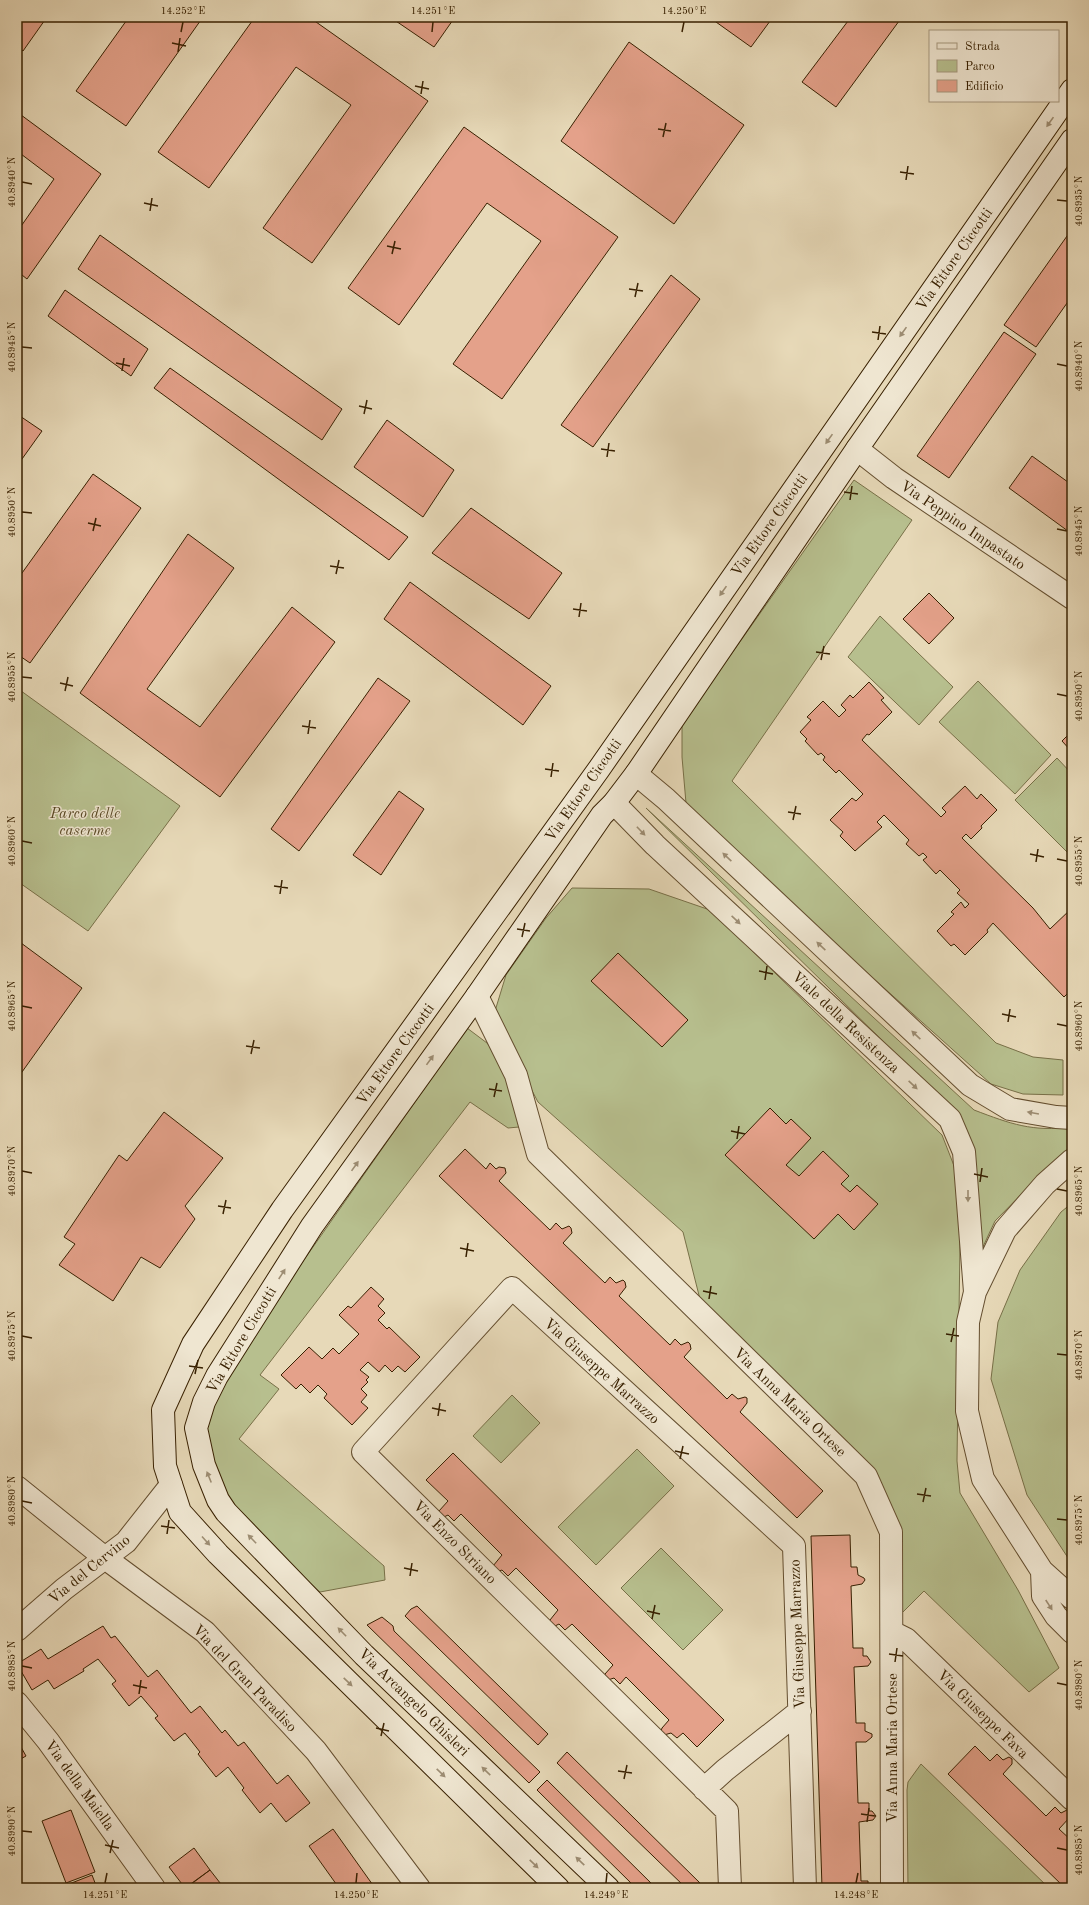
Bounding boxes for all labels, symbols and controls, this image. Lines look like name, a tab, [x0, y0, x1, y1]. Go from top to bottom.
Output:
text: 14.252°E	[161, 6, 205, 16]
text: 14.251°E	[411, 6, 455, 16]
text: 14.250°E	[662, 6, 706, 16]
legend	[929, 30, 1059, 102]
text: Strada	[965, 41, 1000, 53]
text: Parco	[965, 61, 995, 73]
text: Edificio	[965, 81, 1004, 93]
one-way arrow	[1046, 117, 1054, 127]
text: 40.8940°N	[7, 156, 17, 208]
text: 40.8935°N	[1074, 175, 1084, 227]
street label: Via Ettore Ciccotti	[914, 206, 996, 314]
text: 40.8945°N	[7, 321, 17, 373]
one-way arrow	[899, 327, 907, 337]
text: 40.8940°N	[1074, 340, 1084, 392]
one-way arrow	[825, 434, 833, 444]
street label: Via Ettore Ciccotti	[729, 472, 811, 580]
street label: Via Peppino Impastato	[897, 479, 1027, 574]
text: 40.8950°N	[7, 486, 17, 538]
text: 40.8945°N	[1074, 505, 1084, 557]
one-way arrow	[719, 586, 727, 597]
text: 40.8955°N	[7, 651, 17, 703]
text: 40.8950°N	[1074, 670, 1084, 722]
street label: Via Ettore Ciccotti	[543, 737, 625, 845]
park label: Parco delle caserme	[49, 807, 120, 839]
text: 40.8960°N	[7, 815, 17, 867]
one-way arrow	[636, 826, 646, 836]
text: 40.8955°N	[1074, 835, 1084, 887]
one-way arrow	[722, 852, 732, 861]
one-way arrow	[731, 916, 741, 925]
one-way arrow	[816, 941, 826, 951]
street label: Viale della Resistenza	[788, 970, 902, 1077]
text: 40.8965°N	[7, 980, 17, 1032]
text: 40.8960°N	[1074, 1000, 1084, 1052]
street label: Via Ettore Ciccotti	[354, 1001, 438, 1108]
one-way arrow	[911, 1030, 921, 1040]
one-way arrow	[426, 1055, 434, 1065]
one-way arrow	[908, 1080, 918, 1090]
one-way arrow	[1027, 1110, 1039, 1116]
text: 40.8970°N	[7, 1145, 17, 1197]
one-way arrow	[351, 1161, 359, 1171]
text: 40.8965°N	[1074, 1165, 1084, 1217]
one-way arrow	[965, 1190, 971, 1203]
one-way arrow	[278, 1269, 286, 1279]
street label: Via Ettore Ciccotti	[205, 1285, 280, 1397]
text: 40.8975°N	[7, 1310, 17, 1362]
street label: Via Giuseppe Marrazzo	[540, 1316, 662, 1428]
text: 40.8970°N	[1074, 1329, 1084, 1381]
street label: Via Anna Maria Ortese	[730, 1346, 848, 1461]
one-way arrow	[206, 1470, 212, 1482]
text: 40.8980°N	[7, 1475, 17, 1527]
text: 40.8975°N	[1074, 1494, 1084, 1546]
street label: Via Enzo Striano	[409, 1499, 498, 1588]
street label: Via del Cervino	[46, 1533, 134, 1608]
one-way arrow	[247, 1534, 257, 1544]
one-way arrow	[202, 1536, 211, 1546]
street label: Via Giuseppe Marrazzo	[788, 1559, 809, 1709]
one-way arrow	[1045, 1600, 1053, 1610]
street label: Via del Gran Paradiso	[189, 1623, 299, 1736]
one-way arrow	[337, 1627, 347, 1637]
text: 40.8985°N	[7, 1640, 17, 1692]
street label: Via Arcangelo Ghisleri	[355, 1646, 471, 1760]
text: 40.8980°N	[1074, 1659, 1084, 1711]
street label: Via Giuseppe Fava	[933, 1668, 1031, 1763]
street label: Via Anna Maria Ortese	[886, 1673, 901, 1823]
one-way arrow	[343, 1677, 353, 1687]
street label: Via della Maiella	[41, 1738, 117, 1834]
one-way arrow	[481, 1766, 491, 1776]
one-way arrow	[436, 1768, 446, 1778]
text: 40.8990°N	[7, 1805, 17, 1857]
text: 40.8985°N	[1074, 1824, 1084, 1876]
one-way arrow	[575, 1856, 585, 1866]
one-way arrow	[529, 1859, 539, 1869]
text: 14.251°E	[83, 1890, 127, 1900]
text: 14.250°E	[334, 1890, 378, 1900]
text: 14.249°E	[584, 1890, 628, 1900]
text: 14.248°E	[834, 1890, 878, 1900]

